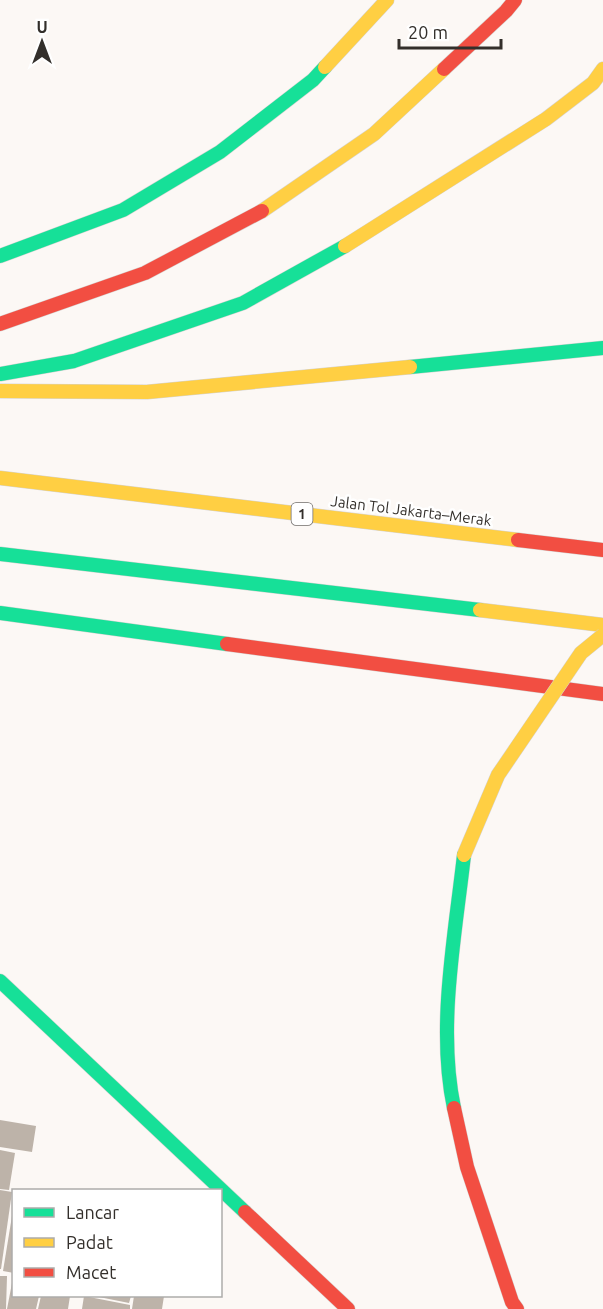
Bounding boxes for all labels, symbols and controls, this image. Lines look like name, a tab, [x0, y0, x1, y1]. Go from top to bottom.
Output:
north arrow	[12, 12, 72, 72]
scale bar	[399, 12, 501, 50]
text: U	[36, 18, 48, 36]
text: 20 m	[408, 22, 448, 42]
street label: Jalan Tol Jakarta–Merak	[330, 492, 493, 529]
road number: 1	[292, 503, 312, 525]
legend	[12, 1189, 222, 1297]
text: Lancar	[66, 1202, 119, 1222]
text: Padat	[66, 1232, 113, 1252]
text: Macet	[66, 1262, 116, 1282]

